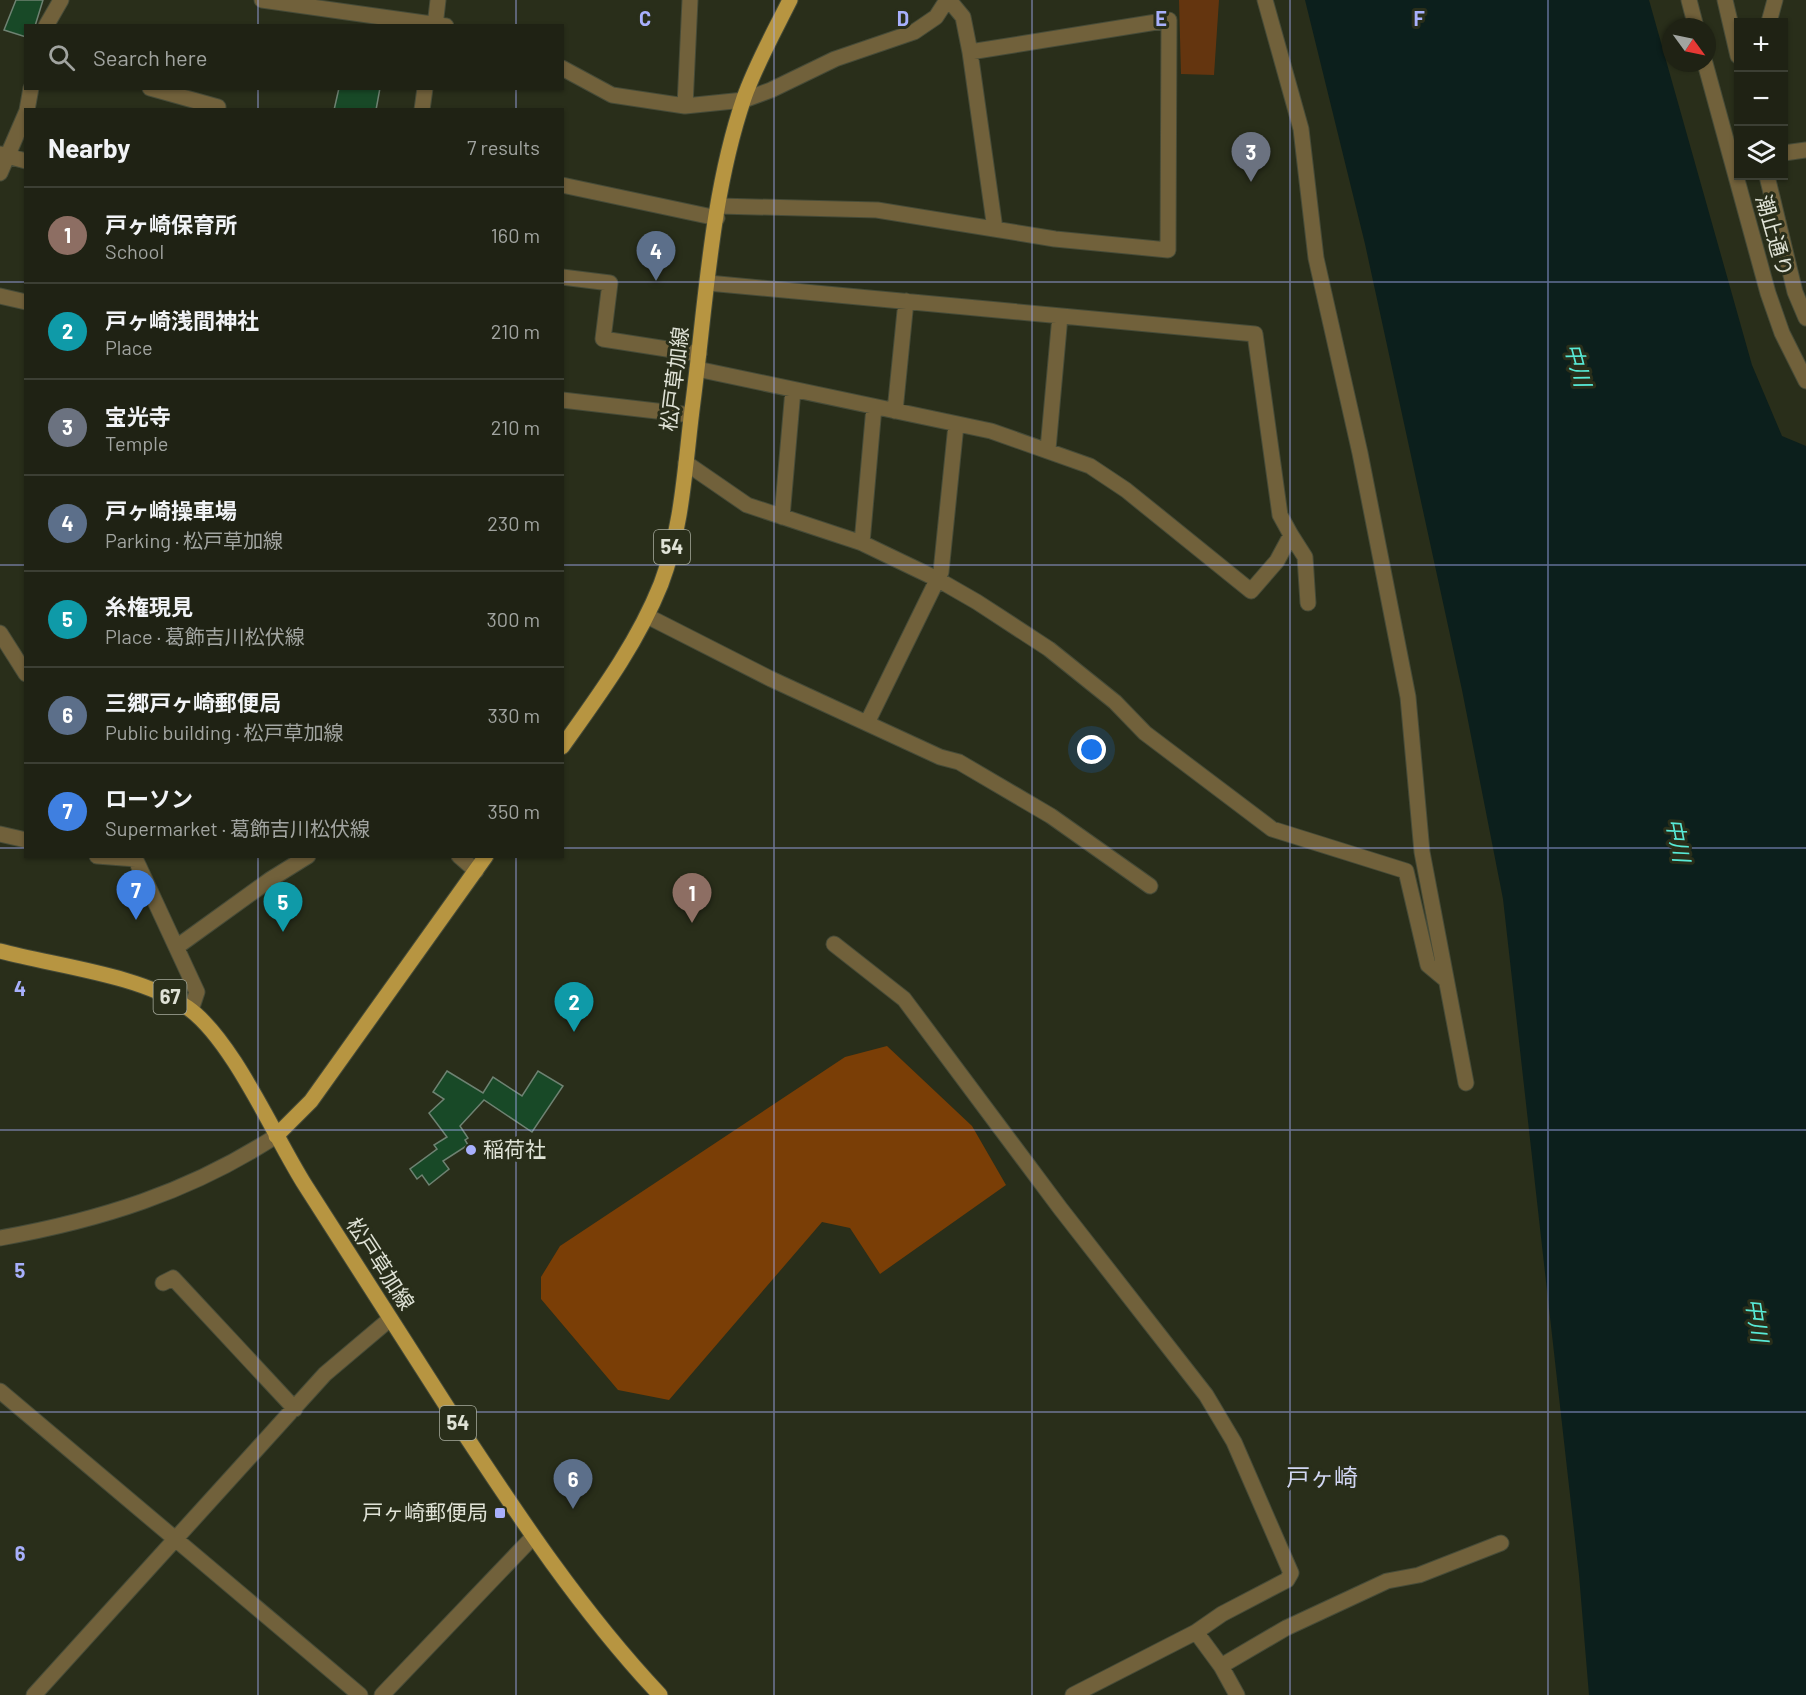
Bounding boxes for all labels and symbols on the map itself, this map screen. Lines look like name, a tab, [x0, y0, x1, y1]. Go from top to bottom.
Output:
text: C	[639, 6, 651, 30]
text: D	[897, 6, 909, 30]
text: E	[1155, 6, 1167, 30]
text: F	[1413, 6, 1425, 30]
north arrow	[1662, 18, 1716, 72]
pin: 3	[1232, 132, 1270, 182]
street label: 潮止通り	[1752, 192, 1799, 279]
pin: 4	[636, 232, 676, 281]
street label: 松戸草加線	[655, 325, 692, 432]
water label: 中川	[1561, 340, 1598, 391]
road number: 54	[654, 530, 690, 564]
your location	[1077, 735, 1106, 764]
water label: 中川	[1662, 816, 1696, 866]
pin: 7	[116, 870, 156, 920]
pin: 1	[672, 874, 712, 923]
pin: 5	[264, 882, 302, 932]
text: 4	[14, 976, 26, 1000]
road number: 67	[154, 980, 186, 1014]
pin: 2	[554, 982, 594, 1032]
place label: 稲荷社	[483, 1136, 546, 1161]
marker: 稲荷社	[464, 1143, 478, 1157]
street label: 松戸草加線	[342, 1212, 420, 1314]
text: 5	[15, 1258, 26, 1282]
water label: 中川	[1742, 1296, 1775, 1346]
road number: 54	[440, 1406, 476, 1440]
pin: 6	[554, 1460, 592, 1509]
district label: 戸ヶ崎	[1286, 1462, 1358, 1491]
place label: 戸ヶ崎郵便局	[362, 1499, 488, 1524]
marker: 戸ヶ崎郵便局	[493, 1506, 507, 1520]
text: 6	[15, 1541, 26, 1565]

